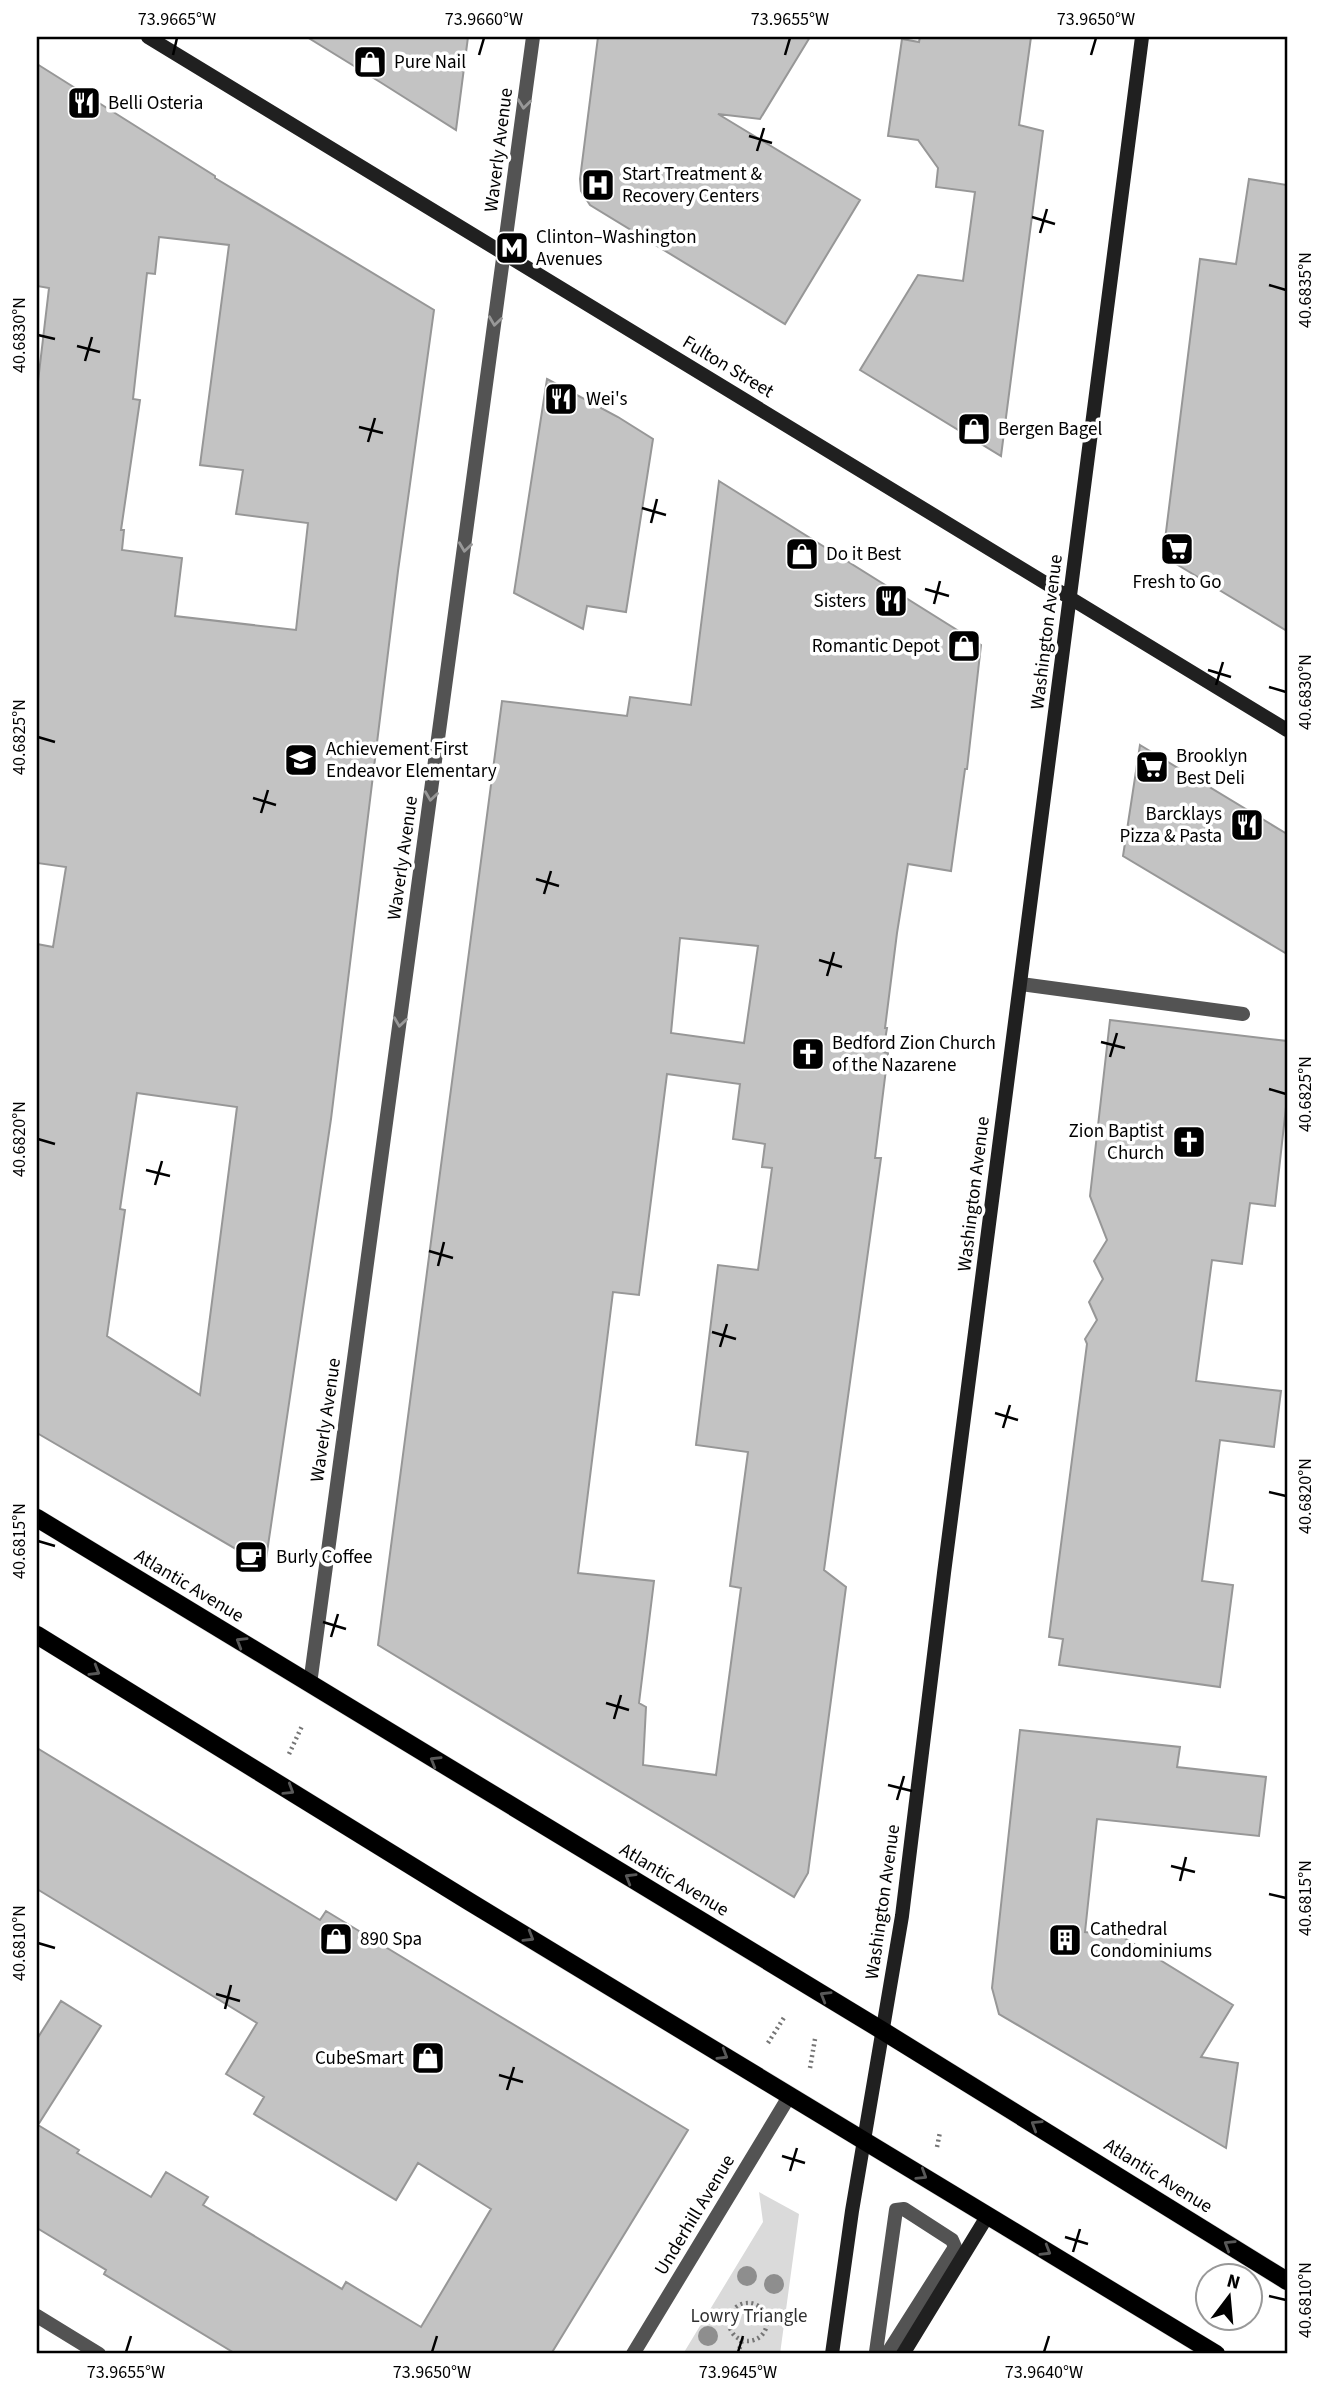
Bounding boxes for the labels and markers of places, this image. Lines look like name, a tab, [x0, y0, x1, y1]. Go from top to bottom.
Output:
shop icon: Pure Nail	[351, 43, 389, 81]
place label: Pure Nail	[394, 49, 466, 76]
restaurant icon: Belli Osteria	[65, 84, 103, 122]
place label: Belli Osteria	[108, 90, 203, 117]
place label: Start Treatment & Recovery Centers	[622, 161, 763, 210]
hospital icon: Start Treatment & Recovery Centers	[579, 166, 617, 204]
place label: Clinton–Washington Avenues	[536, 224, 697, 273]
metro station icon: Clinton–Washington Avenues	[493, 229, 531, 267]
restaurant icon: Wei's	[542, 380, 580, 418]
place label: Wei's	[586, 386, 627, 413]
shop icon: Bergen Bagel	[955, 410, 993, 448]
place label: Bergen Bagel	[998, 416, 1102, 443]
supermarket icon: Fresh to Go	[1158, 530, 1196, 568]
shop icon: Do it Best	[783, 535, 821, 573]
place label: Do it Best	[826, 541, 902, 568]
place label: Fresh to Go	[1132, 569, 1222, 596]
restaurant icon: Sisters	[872, 582, 910, 620]
place label: Sisters	[814, 588, 866, 615]
shop icon: Romantic Depot	[945, 627, 983, 665]
place label: Romantic Depot	[812, 633, 941, 660]
place label: Achievement First Endeavor Elementary	[326, 736, 497, 785]
school or university icon: Achievement First Endeavor Elementary	[282, 741, 320, 779]
place label: Brooklyn Best Deli	[1176, 743, 1248, 792]
supermarket icon: Brooklyn Best Deli	[1133, 748, 1171, 786]
place label: Barcklays Pizza & Pasta	[1119, 801, 1222, 850]
restaurant icon: Barcklays Pizza & Pasta	[1228, 806, 1266, 844]
place label: Bedford Zion Church of the Nazarene	[832, 1030, 996, 1079]
church icon: Bedford Zion Church of the Nazarene	[789, 1035, 827, 1073]
place label: Zion Baptist Church	[1069, 1118, 1165, 1167]
church icon: Zion Baptist Church	[1170, 1123, 1208, 1161]
cafe icon: Burly Coffee	[232, 1538, 270, 1576]
place label: Burly Coffee	[276, 1544, 372, 1571]
place label: Cathedral Condominiums	[1090, 1916, 1212, 1965]
shop icon: 890 Spa	[317, 1920, 355, 1958]
building icon: Cathedral Condominiums	[1046, 1921, 1084, 1959]
place label: 890 Spa	[360, 1926, 422, 1953]
shop icon: CubeSmart	[409, 2039, 447, 2077]
place label: CubeSmart	[315, 2045, 405, 2072]

